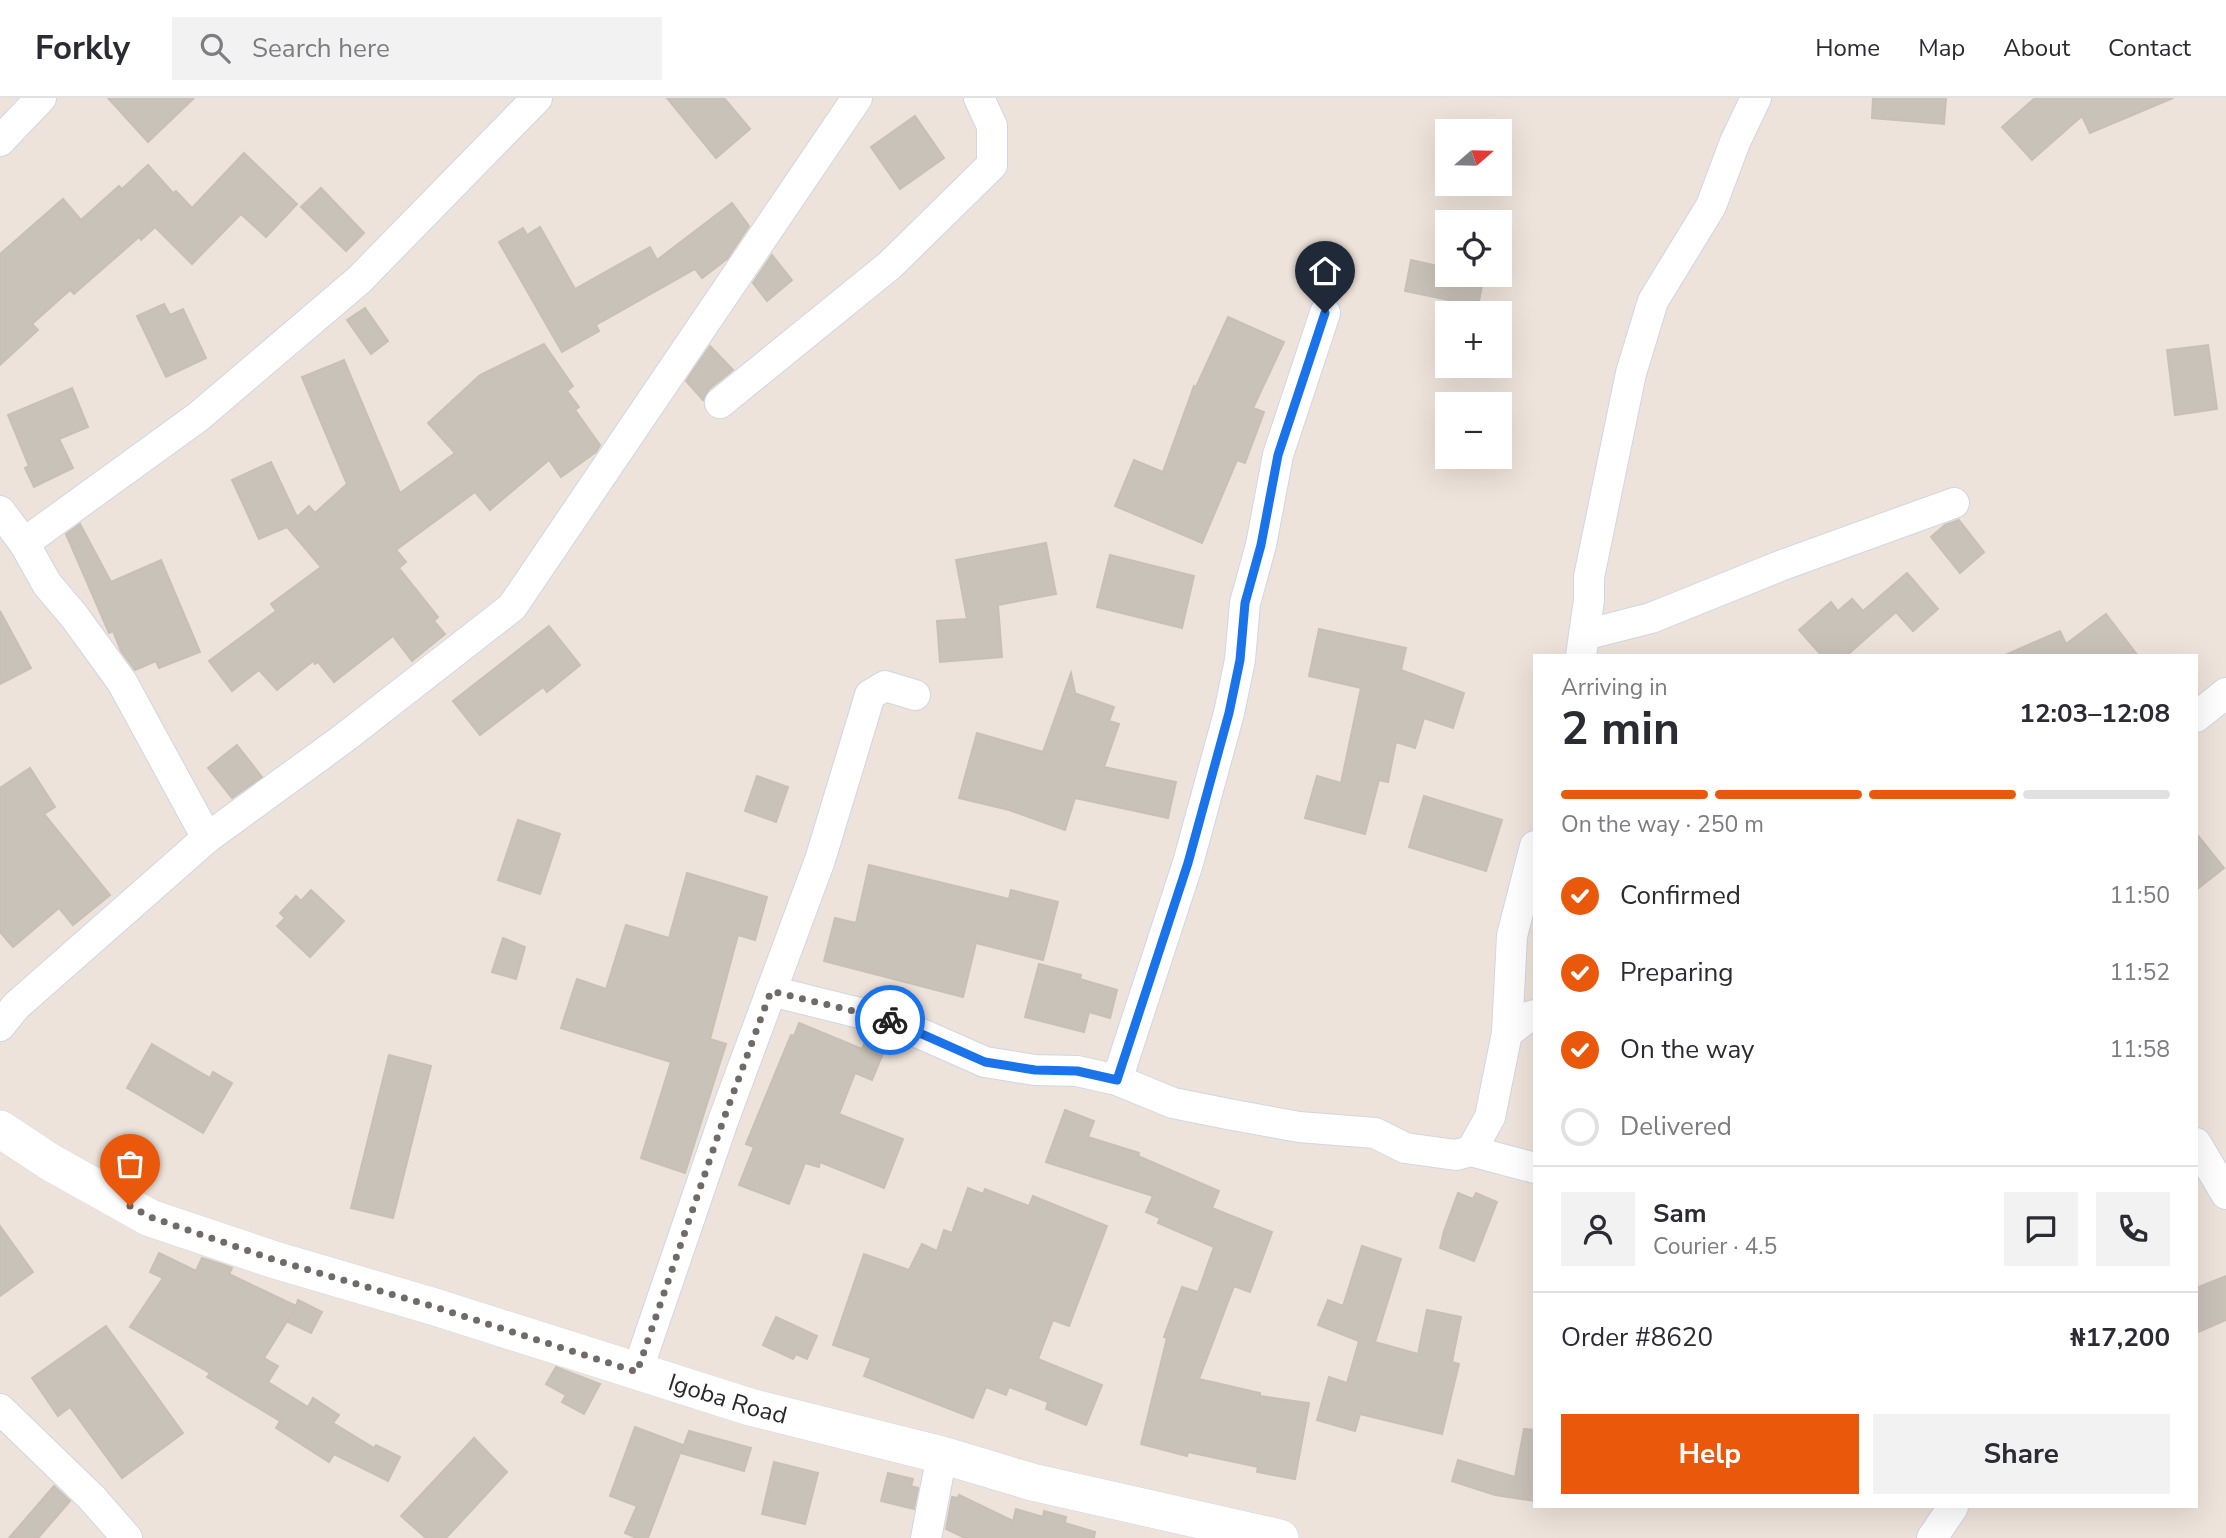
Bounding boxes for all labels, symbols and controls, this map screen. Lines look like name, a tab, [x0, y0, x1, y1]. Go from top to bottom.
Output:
search box	[172, 17, 662, 80]
text: Forkly	[35, 26, 130, 71]
icon: search	[196, 29, 234, 67]
text: Search here	[252, 31, 390, 66]
text: Home	[1815, 32, 1880, 64]
text: Map	[1918, 32, 1965, 64]
text: About	[2003, 32, 2070, 64]
text: Contact	[2108, 32, 2191, 64]
north arrow	[1435, 119, 1512, 196]
map controls	[1435, 119, 1512, 469]
button: locate	[1435, 210, 1512, 287]
pin	[1295, 241, 1355, 313]
icon: home	[1306, 252, 1344, 290]
button: +	[1435, 301, 1512, 378]
button: −	[1435, 392, 1512, 469]
text: Arriving in	[1561, 672, 1668, 703]
text: 12:03–12:08	[2019, 696, 2170, 731]
text: 2 min	[1561, 697, 1680, 760]
text: On the way · 250 m	[1561, 809, 1764, 840]
icon: check	[1561, 877, 1599, 915]
text: Confirmed	[1620, 878, 1741, 913]
text: 11:50	[2110, 880, 2170, 911]
icon: check	[1561, 954, 1599, 992]
text: Preparing	[1620, 955, 1733, 990]
text: 11:52	[2110, 957, 2170, 988]
courier	[855, 985, 925, 1055]
icon: bike	[871, 1001, 909, 1039]
icon: check	[1561, 1031, 1599, 1069]
text: On the way	[1620, 1032, 1754, 1067]
text: 11:58	[2110, 1034, 2170, 1065]
text: Delivered	[1620, 1109, 1732, 1144]
pin	[100, 1134, 160, 1206]
icon: bag	[111, 1145, 149, 1183]
button: person	[1561, 1192, 1635, 1266]
button: chat	[2004, 1192, 2078, 1266]
button: phone	[2096, 1192, 2170, 1266]
text: Sam	[1653, 1196, 1706, 1231]
text: Courier · 4.5	[1653, 1231, 1777, 1262]
text: Order #8620	[1561, 1320, 1713, 1355]
text: ₦17,200	[2070, 1320, 2170, 1355]
street label: Igoba Road	[664, 1366, 790, 1432]
button: Help	[1561, 1414, 1859, 1494]
button: Share	[1873, 1414, 2170, 1494]

